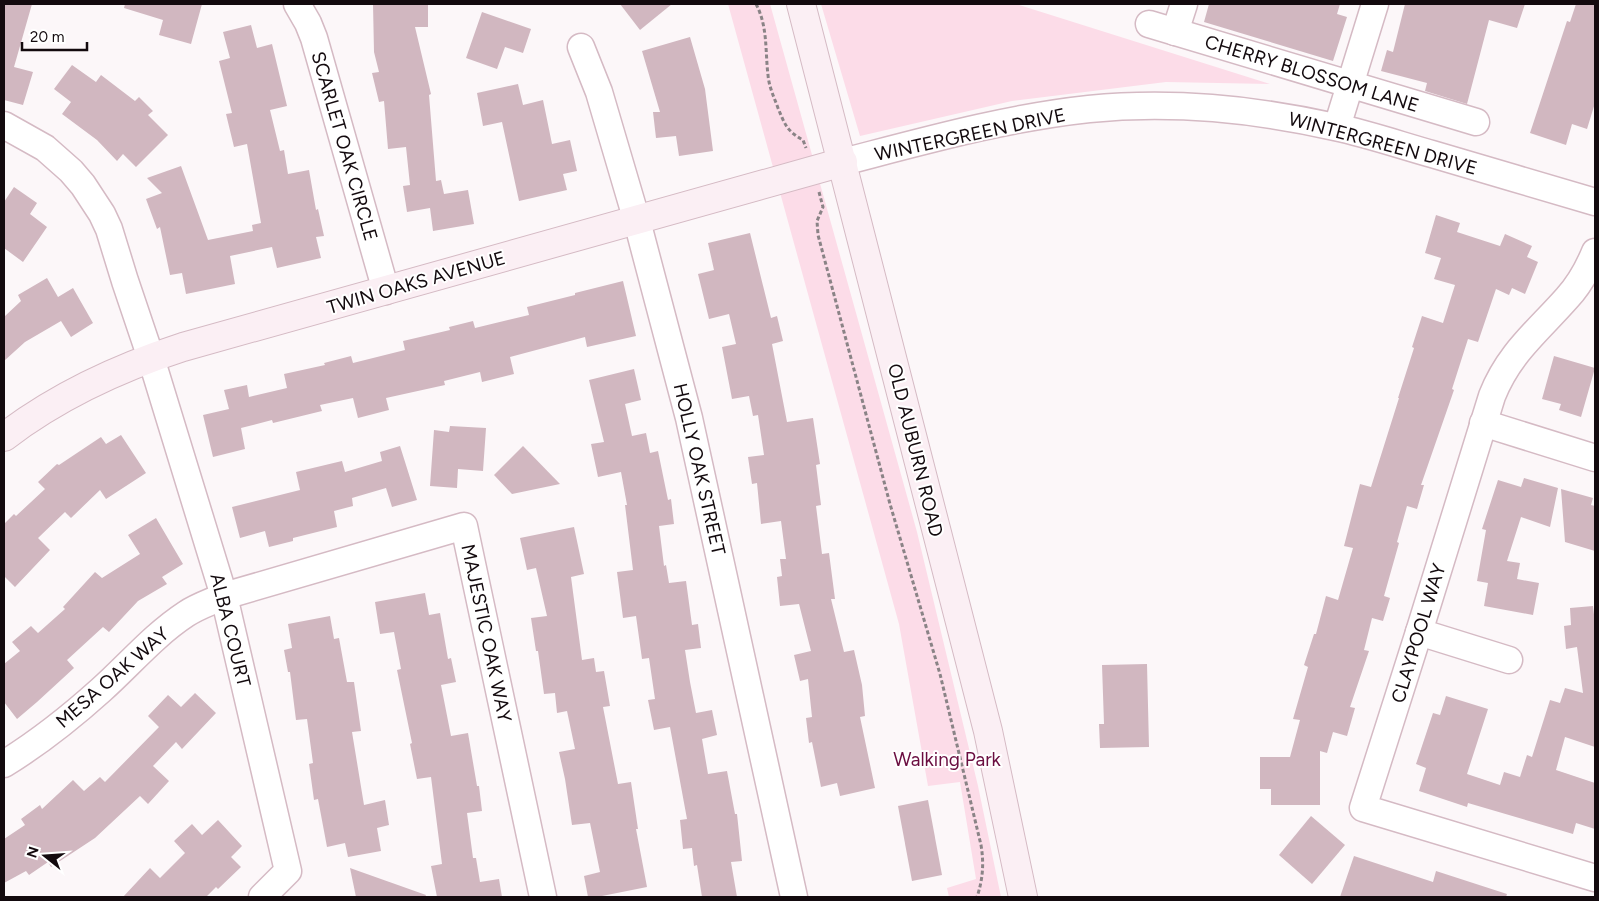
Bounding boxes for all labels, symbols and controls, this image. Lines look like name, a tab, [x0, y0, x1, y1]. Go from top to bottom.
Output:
scale bar	[22, 20, 88, 52]
text: 20 m	[30, 28, 64, 46]
street label: CHERRY BLOSSOM LANE	[1202, 30, 1422, 117]
street label: SCARLET OAK CIRCLE	[306, 49, 383, 243]
street label: WINTERGREEN DRIVE	[873, 103, 1068, 166]
street label: WINTERGREEN DRIVE	[1286, 107, 1480, 180]
street label: TWIN OAKS AVENUE	[324, 246, 508, 319]
street label: OLD AUBURN ROAD	[883, 361, 948, 539]
street label: HOLLY OAK STREET	[669, 381, 731, 558]
street label: MAJESTIC OAK WAY	[456, 542, 517, 725]
street label: CLAYPOOL WAY	[1386, 560, 1451, 706]
street label: ALBA COURT	[205, 571, 256, 690]
street label: MESA OAK WAY	[51, 622, 174, 733]
park label: Walking Park	[893, 748, 1002, 771]
north arrow	[20, 831, 70, 881]
text: N	[23, 845, 43, 860]

